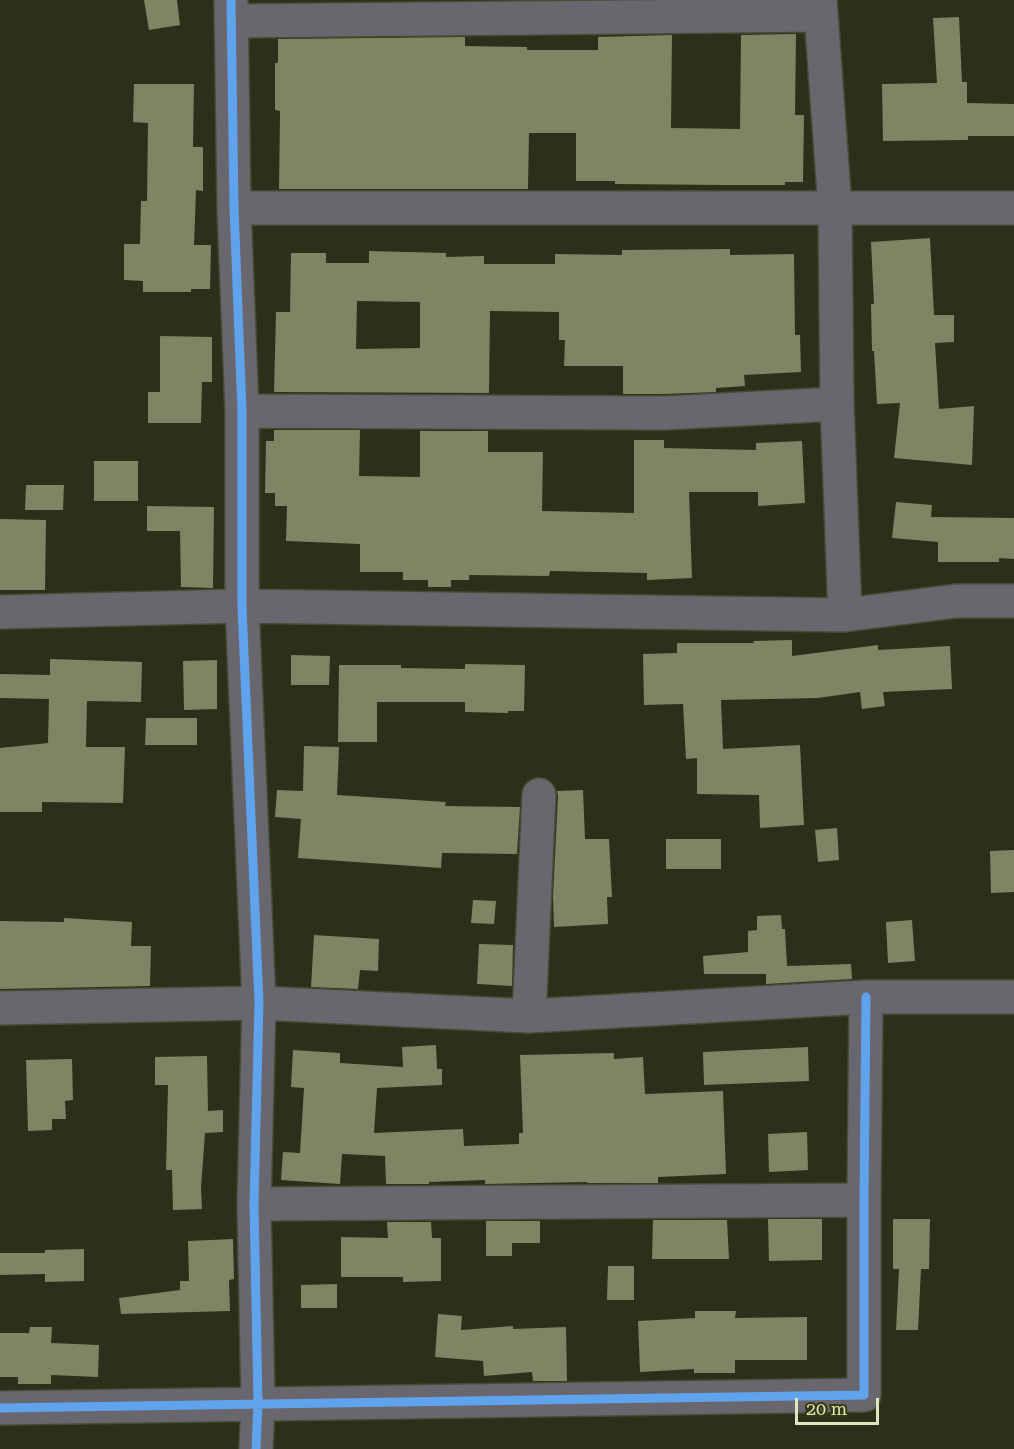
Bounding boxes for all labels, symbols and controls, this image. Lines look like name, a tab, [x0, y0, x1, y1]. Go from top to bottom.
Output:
scale bar	[798, 1386, 882, 1424]
text: 20 m	[806, 1398, 847, 1419]

